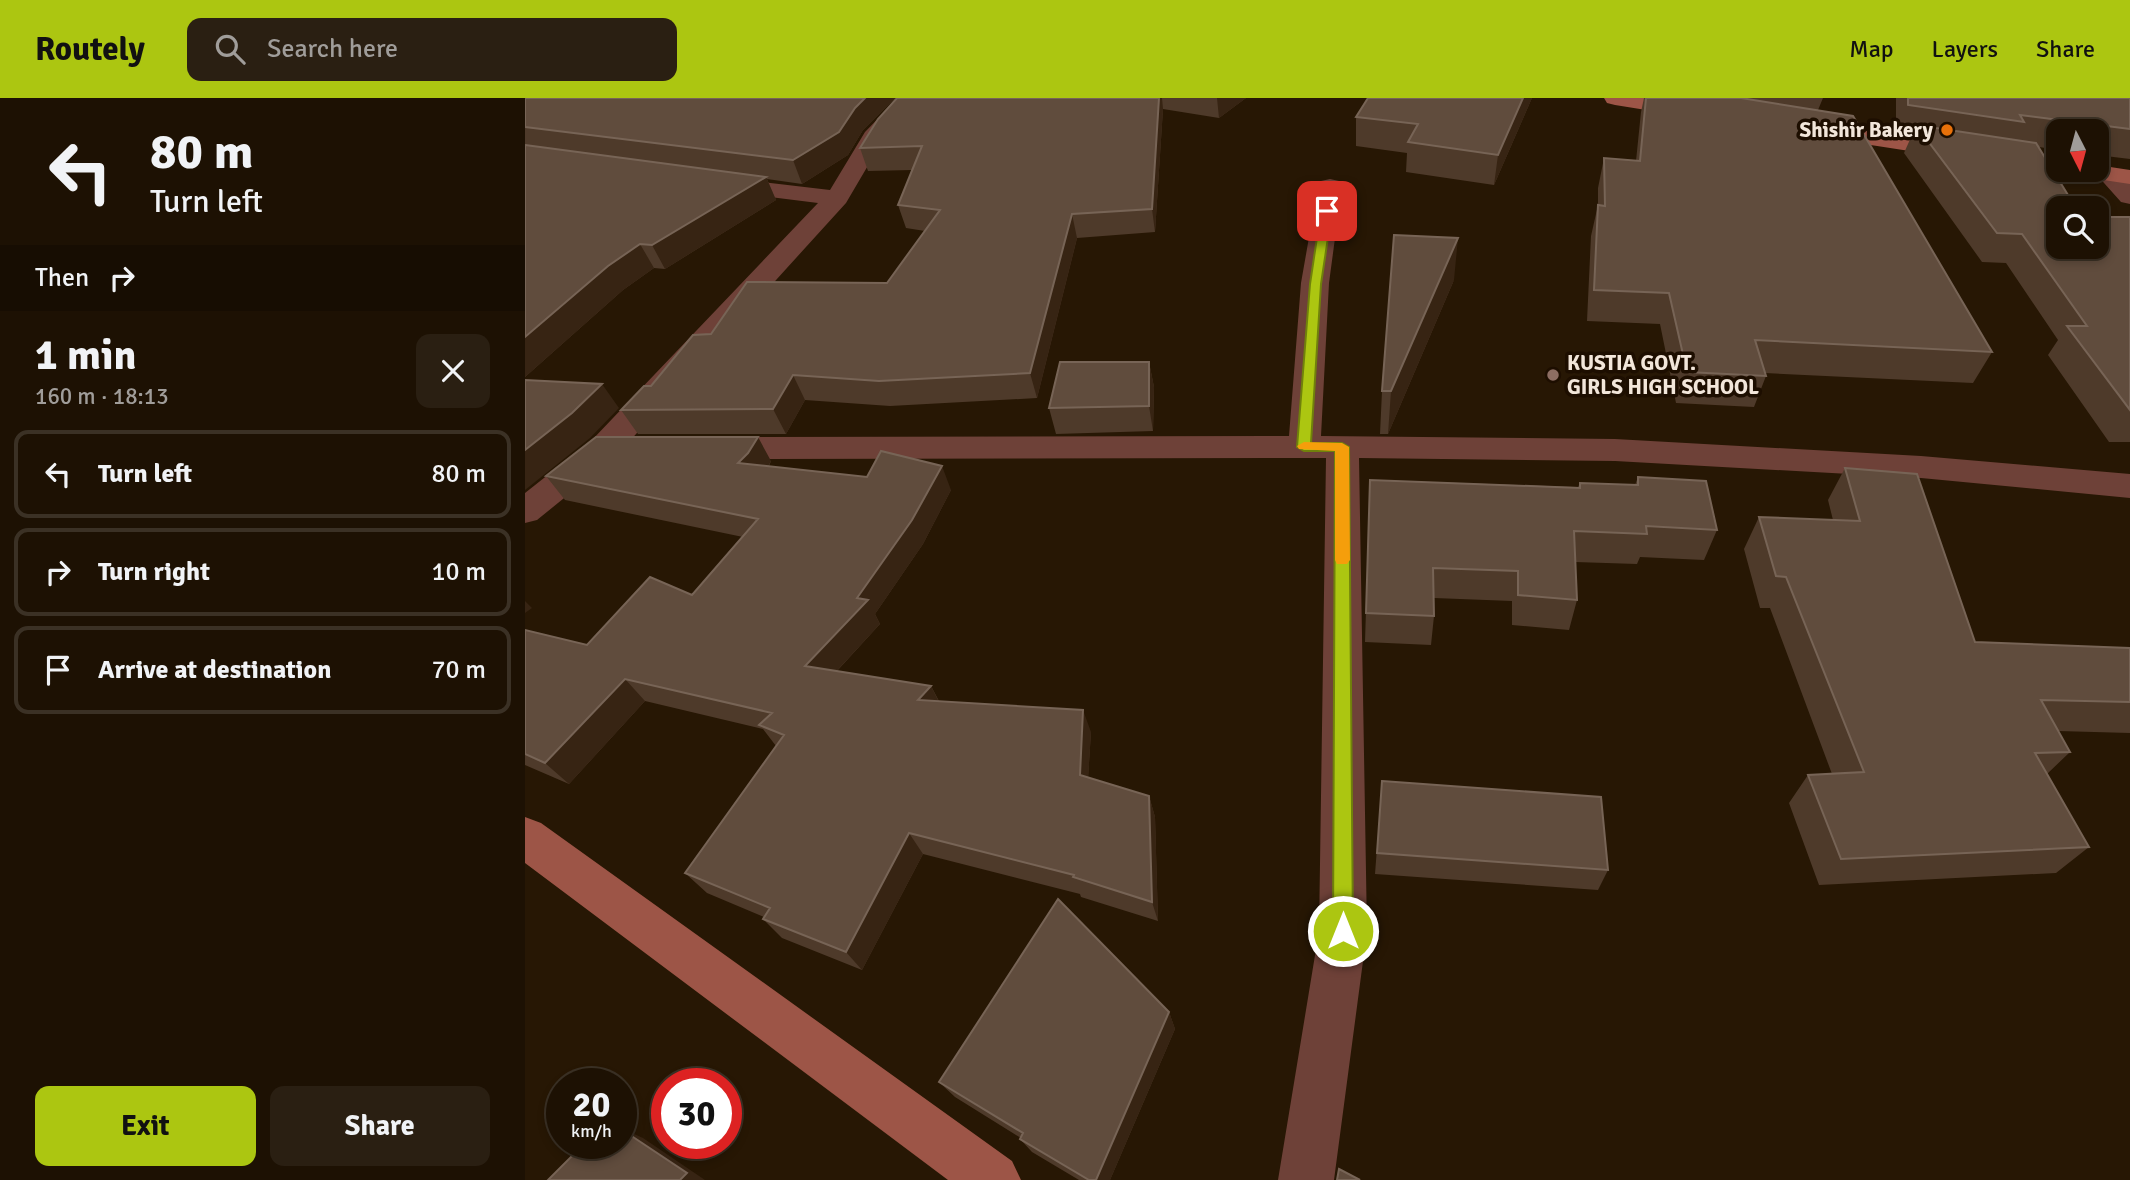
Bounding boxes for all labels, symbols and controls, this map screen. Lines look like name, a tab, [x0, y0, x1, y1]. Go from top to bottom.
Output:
search box	[187, 18, 677, 81]
text: Routely	[35, 29, 145, 70]
icon: search	[211, 30, 249, 68]
text: Search here	[267, 33, 398, 65]
text: Map	[1849, 34, 1894, 64]
text: Layers	[1932, 34, 1998, 64]
text: Share	[2036, 34, 2095, 64]
place label: Shishir Bakery	[1799, 117, 1934, 143]
north arrow	[2046, 119, 2109, 182]
map controls	[2046, 119, 2109, 259]
text: 80 m	[150, 122, 253, 182]
marker: Shishir Bakery	[1939, 122, 1955, 138]
icon: left	[35, 126, 126, 217]
pin	[1297, 181, 1357, 241]
text: Turn left	[150, 182, 263, 221]
icon: arrive	[1308, 192, 1346, 230]
button: search	[2046, 196, 2109, 259]
icon: right	[103, 259, 141, 297]
text: Then	[35, 262, 89, 294]
text: 1 min	[35, 330, 136, 381]
button: close	[416, 334, 490, 408]
place label: KUSTIA GOVT. GIRLS HIGH SCHOOL	[1567, 350, 1759, 400]
marker: KUSTIA GOVT. GIRLS HIGH SCHOOL	[1545, 367, 1561, 383]
text: 160 m · 18:13	[35, 382, 169, 411]
icon: left	[39, 455, 77, 493]
text: Turn left	[98, 458, 192, 490]
text: 80 m	[431, 458, 486, 490]
icon: right	[39, 553, 77, 591]
text: Turn right	[98, 556, 210, 588]
text: 10 m	[431, 556, 486, 588]
icon: arrive	[39, 651, 77, 689]
text: Arrive at destination	[98, 654, 331, 686]
text: 70 m	[431, 654, 486, 686]
position arrow	[1306, 894, 1380, 968]
speed limit sign: 30	[651, 1068, 742, 1159]
text: 20	[573, 1083, 610, 1126]
button: Exit	[35, 1086, 256, 1166]
button: Share	[270, 1086, 490, 1166]
text: km/h	[571, 1120, 612, 1142]

